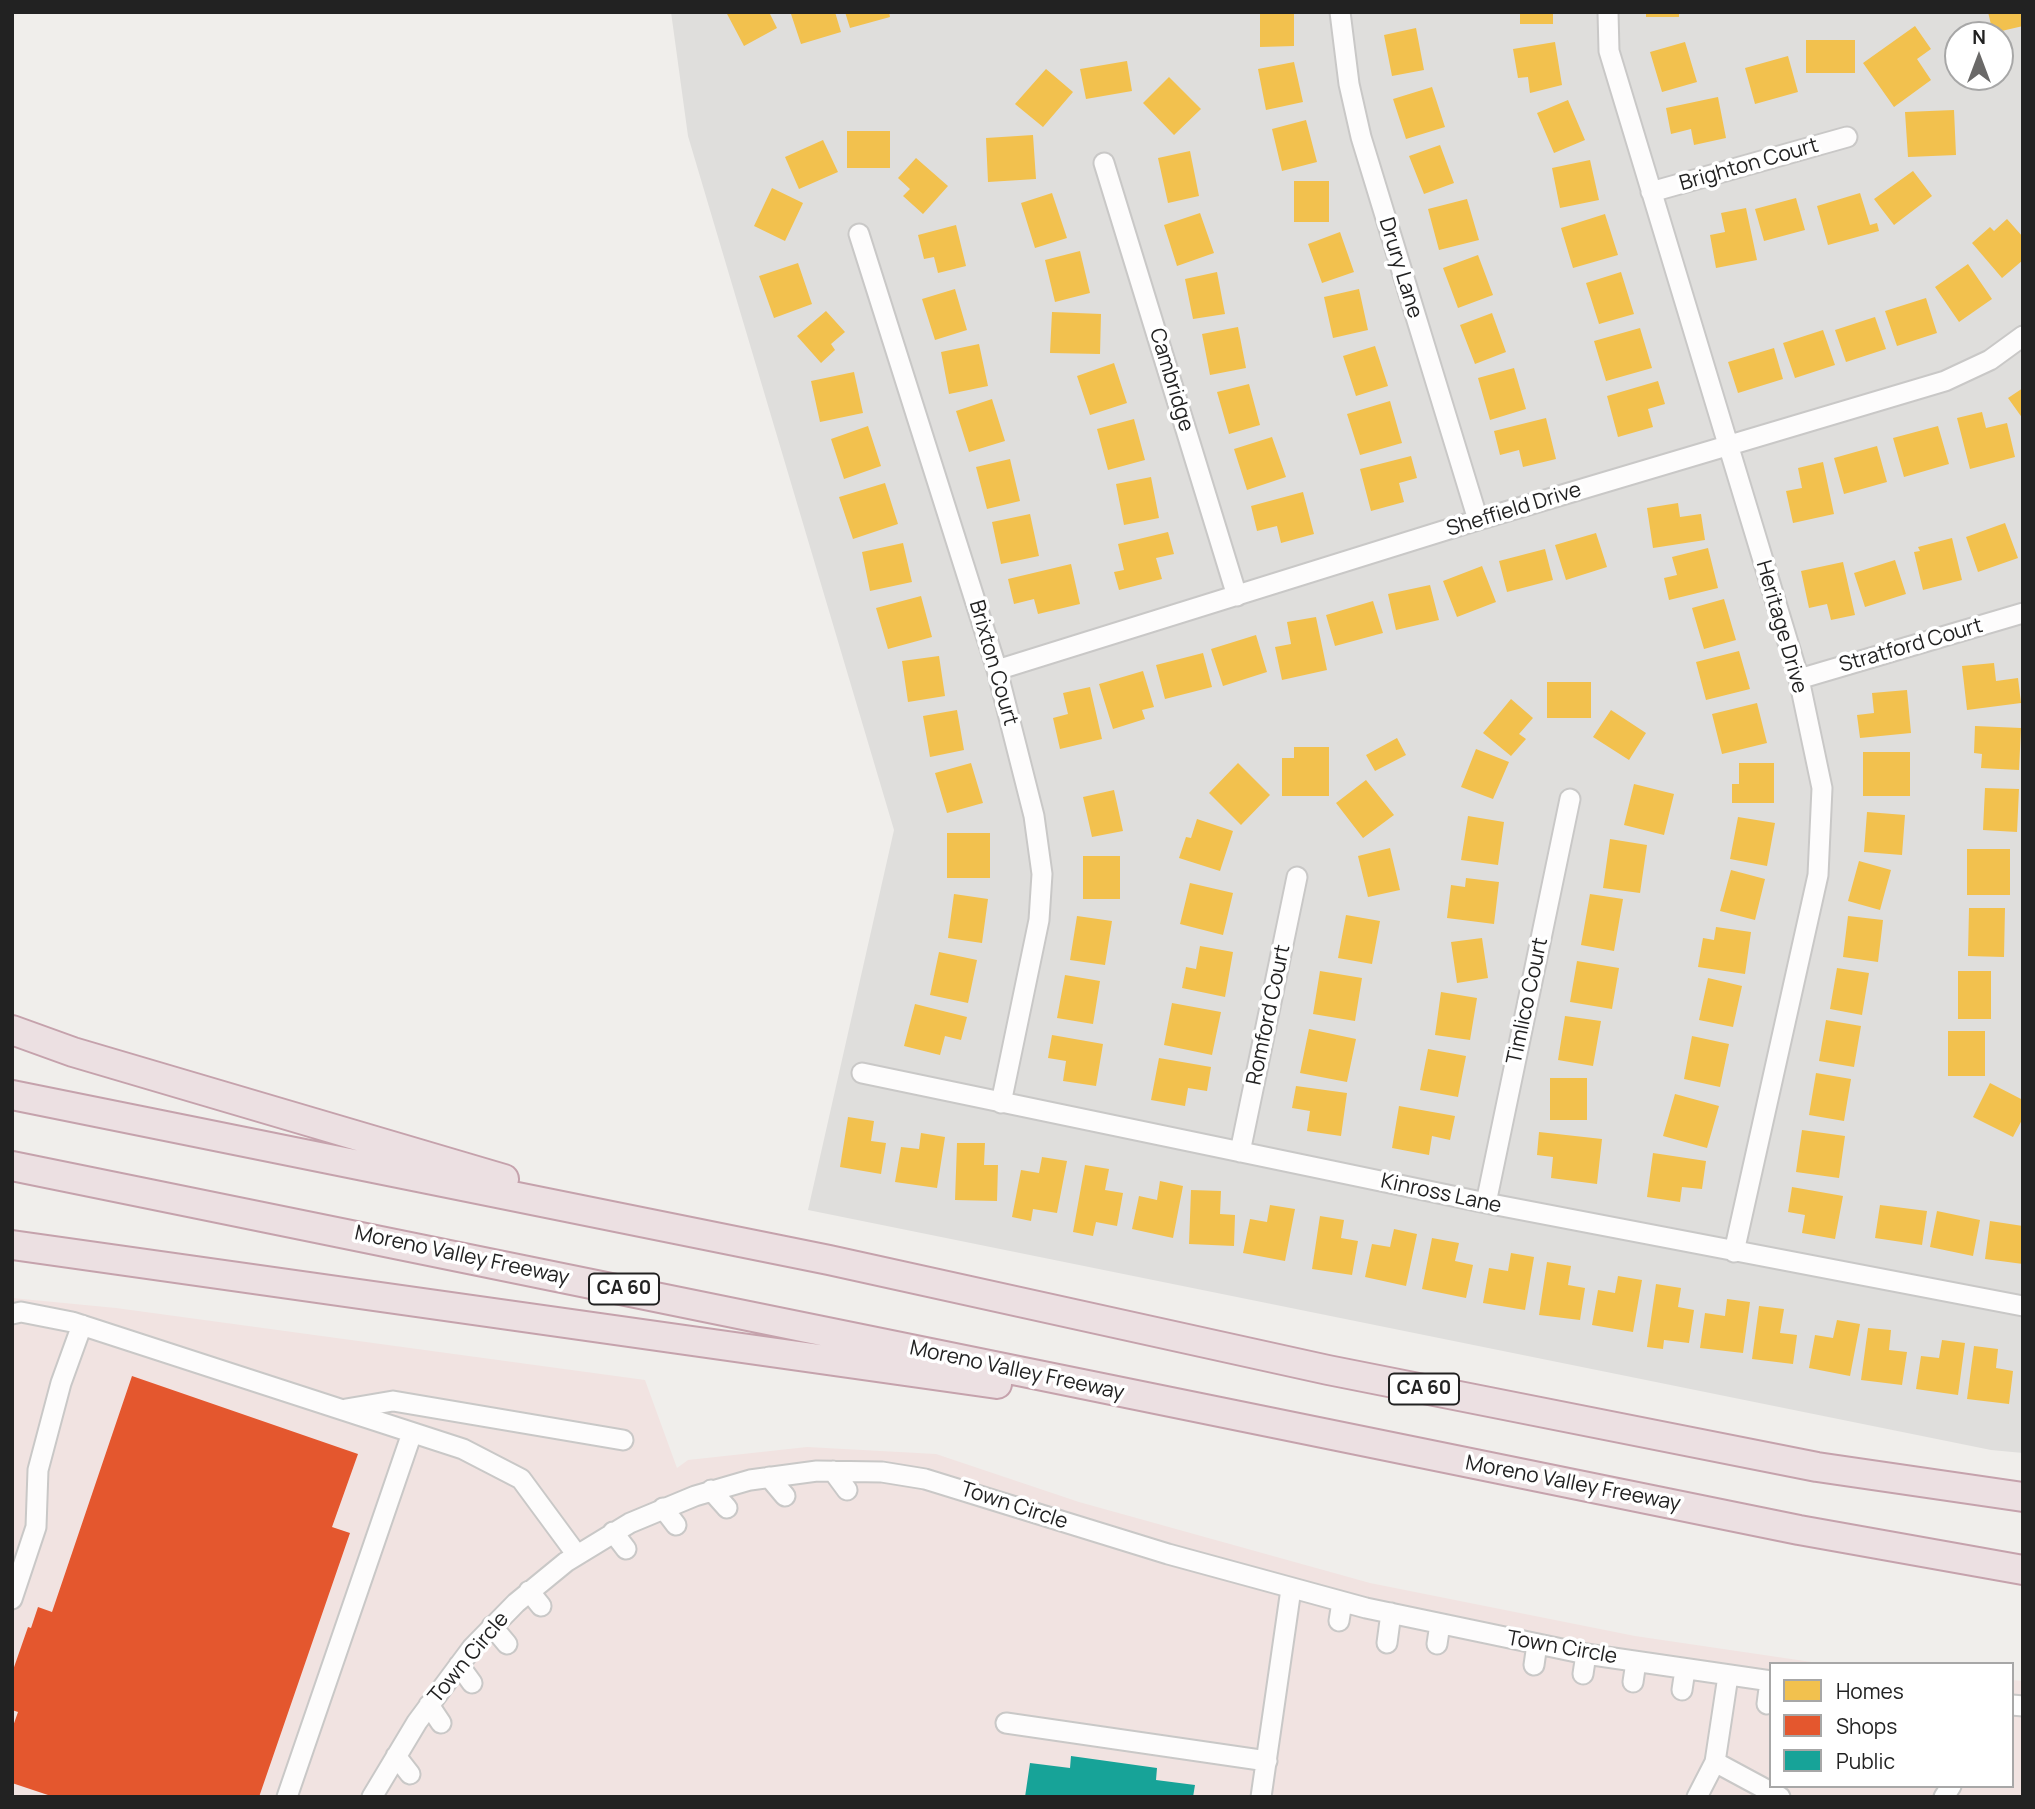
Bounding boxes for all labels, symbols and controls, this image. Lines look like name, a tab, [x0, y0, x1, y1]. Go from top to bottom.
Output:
north arrow	[1944, 21, 2014, 91]
text: N	[1972, 24, 1986, 50]
street label: Brighton Court	[1677, 133, 1821, 197]
street label: Drury Lane	[1373, 215, 1427, 321]
street label: Cambridge	[1143, 325, 1199, 435]
street label: Sheffield Drive	[1443, 478, 1585, 542]
street label: Heritage Drive	[1750, 558, 1812, 696]
street label: Brixton Court	[963, 597, 1023, 729]
street label: Stratford Court	[1836, 613, 1986, 679]
street label: Timlico Court	[1502, 935, 1554, 1067]
street label: Romford Court	[1242, 943, 1296, 1087]
street label: Kinross Lane	[1378, 1169, 1504, 1219]
street label: Moreno Valley Freeway	[352, 1221, 572, 1291]
road number: CA 60	[589, 1274, 659, 1304]
street label: Moreno Valley Freeway	[907, 1336, 1127, 1406]
road number: CA 60	[1389, 1373, 1459, 1404]
street label: Moreno Valley Freeway	[1463, 1451, 1683, 1517]
street label: Town Circle	[957, 1477, 1071, 1535]
street label: Town Circle	[424, 1607, 514, 1709]
street label: Town Circle	[1505, 1626, 1619, 1670]
legend	[1769, 1662, 2014, 1788]
text: Homes	[1836, 1677, 1904, 1705]
text: Shops	[1836, 1712, 1897, 1740]
text: Public	[1836, 1747, 1895, 1775]

